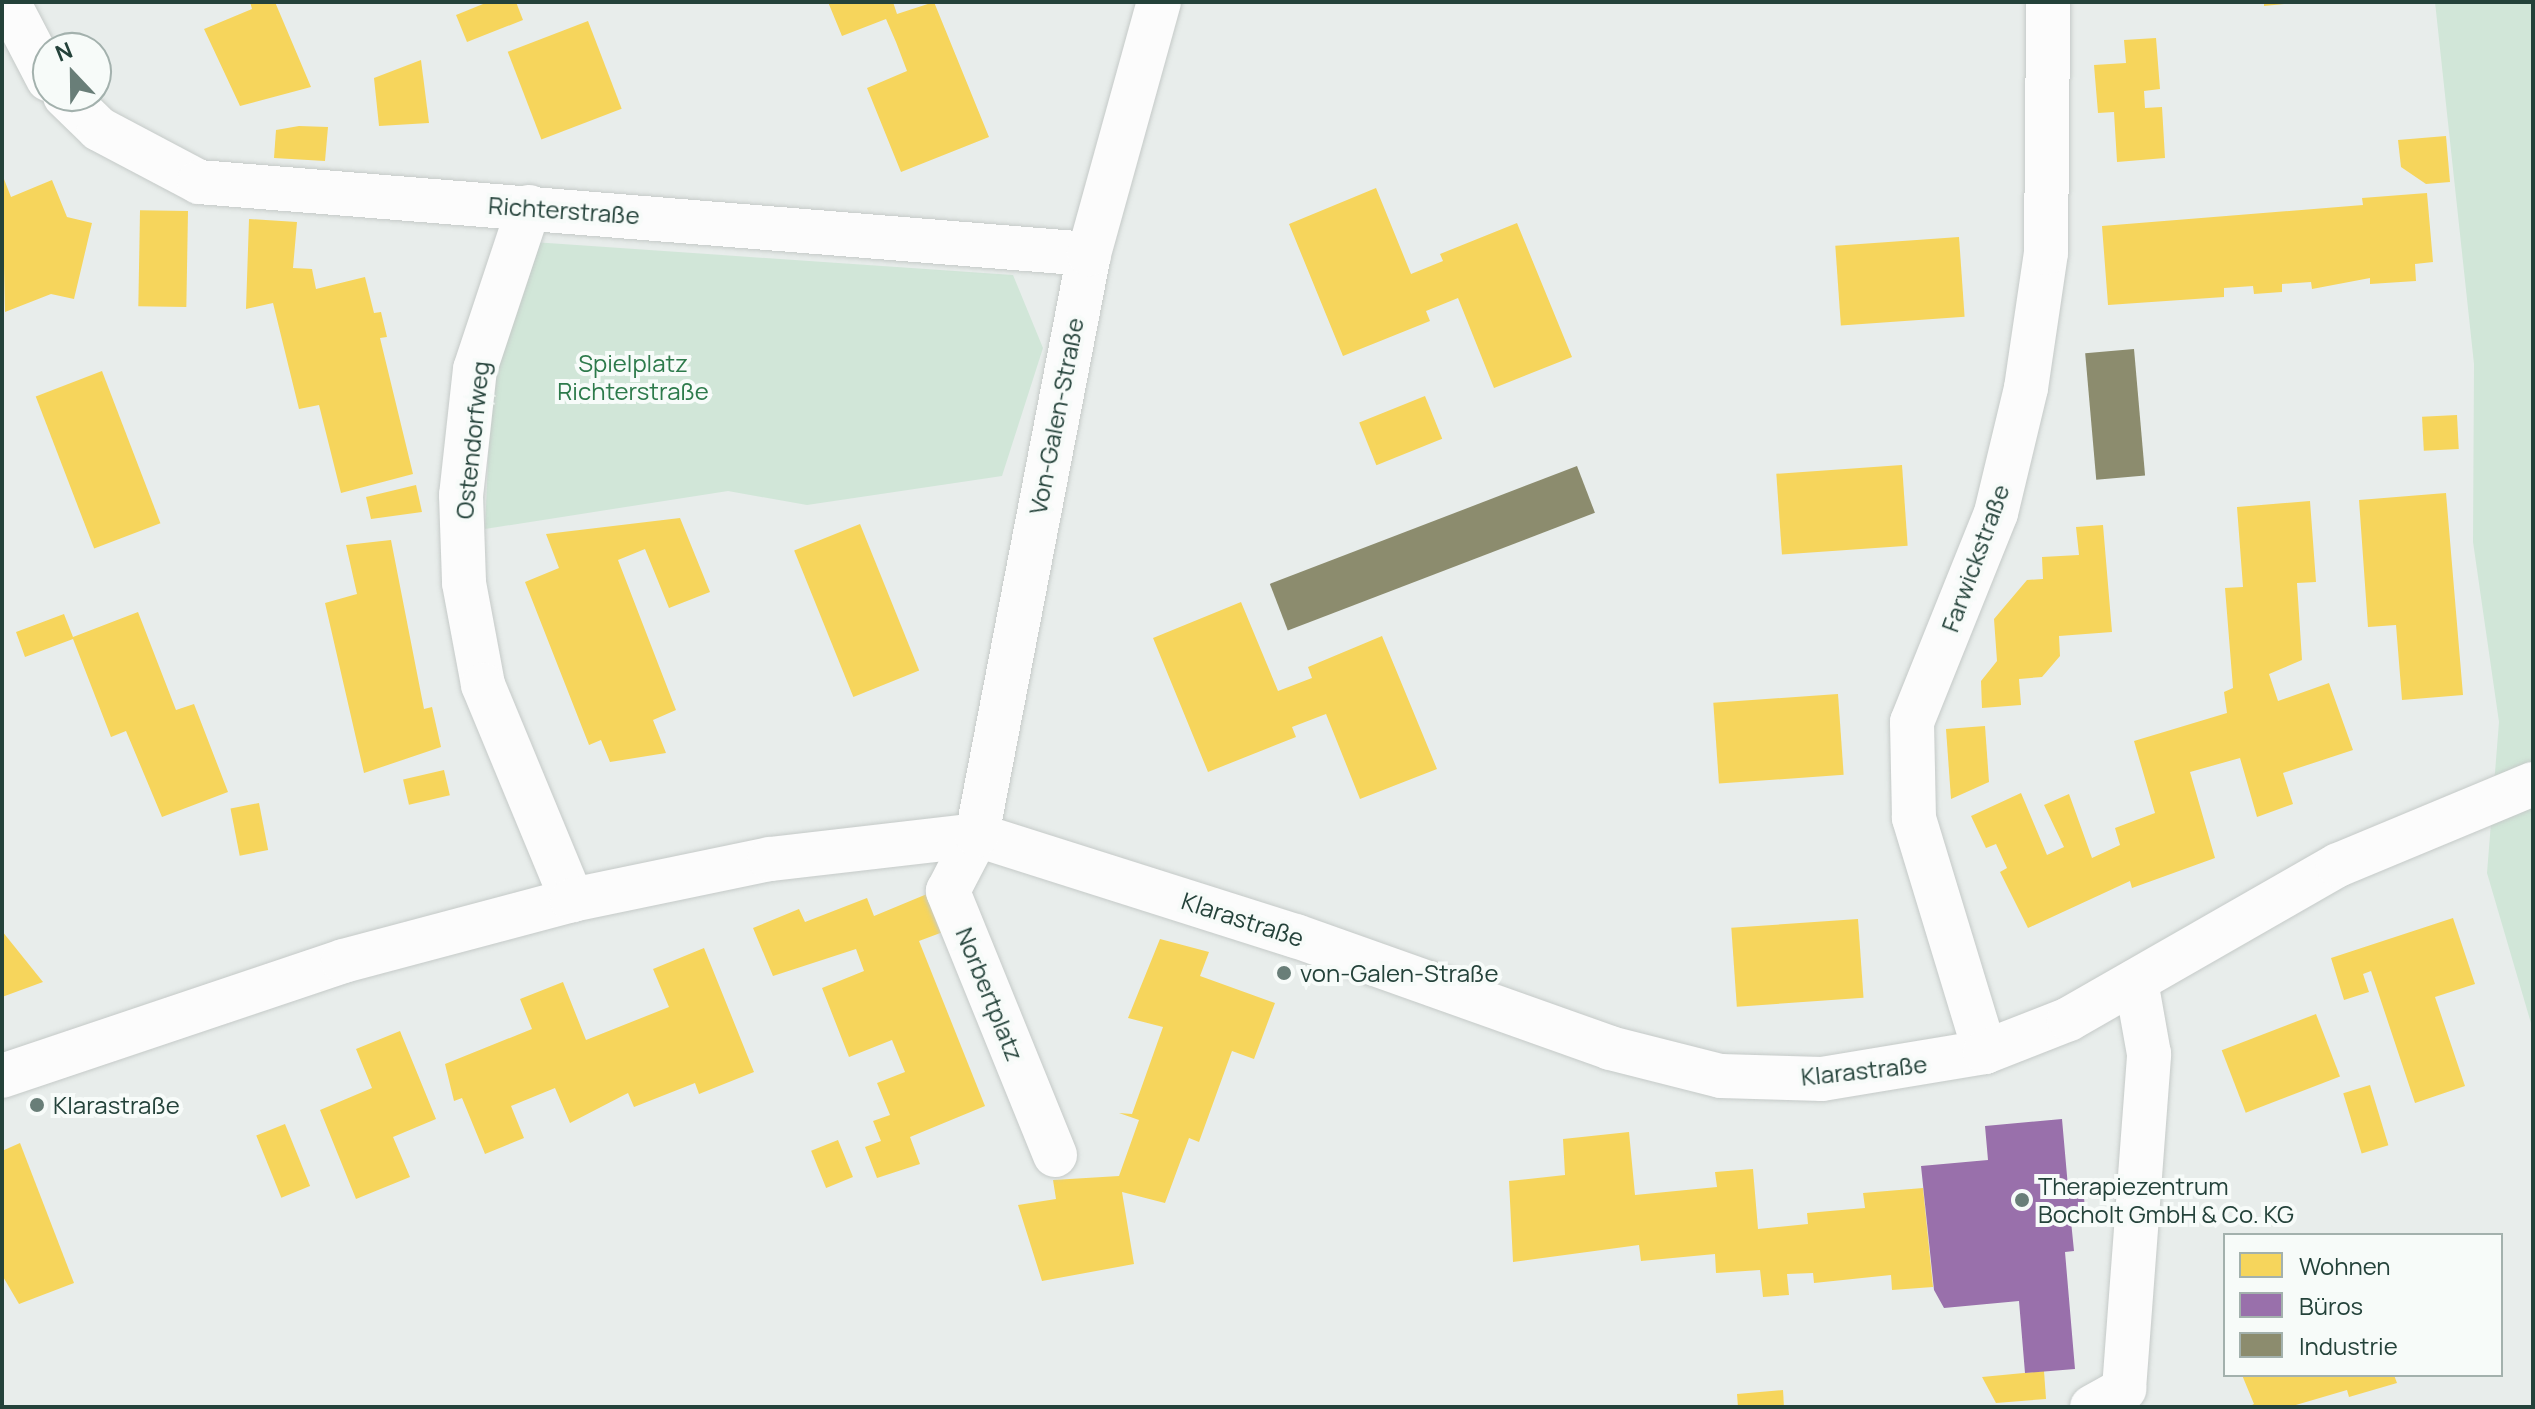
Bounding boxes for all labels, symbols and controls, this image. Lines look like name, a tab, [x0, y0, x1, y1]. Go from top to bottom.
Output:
north arrow	[32, 32, 112, 112]
text: N	[51, 35, 77, 68]
street label: Richterstraße	[487, 190, 641, 230]
street label: Von-Galen-Straße	[1023, 315, 1089, 517]
park label: Spielplatz Richterstraße	[557, 349, 709, 405]
street label: Ostendorfweg	[449, 360, 495, 520]
street label: Farwickstraße	[1935, 480, 2015, 636]
street label: Klarastraße	[1178, 886, 1308, 952]
street label: Norbertplatz	[950, 923, 1030, 1065]
place label: von-Galen-Straße	[1300, 959, 1498, 987]
marker: von-Galen-Straße	[1275, 964, 1293, 982]
street label: Klarastraße	[1799, 1049, 1929, 1091]
place label: Klarastraße	[53, 1091, 180, 1119]
marker: Klarastraße	[28, 1096, 46, 1114]
place label: Therapiezentrum Bocholt GmbH & Co. KG	[2038, 1172, 2294, 1228]
marker: Therapiezentrum Bocholt GmbH & Co. KG	[2013, 1191, 2031, 1209]
legend	[2223, 1233, 2503, 1377]
text: Wohnen	[2299, 1249, 2391, 1282]
text: Büros	[2299, 1289, 2363, 1322]
text: Industrie	[2299, 1329, 2398, 1362]

